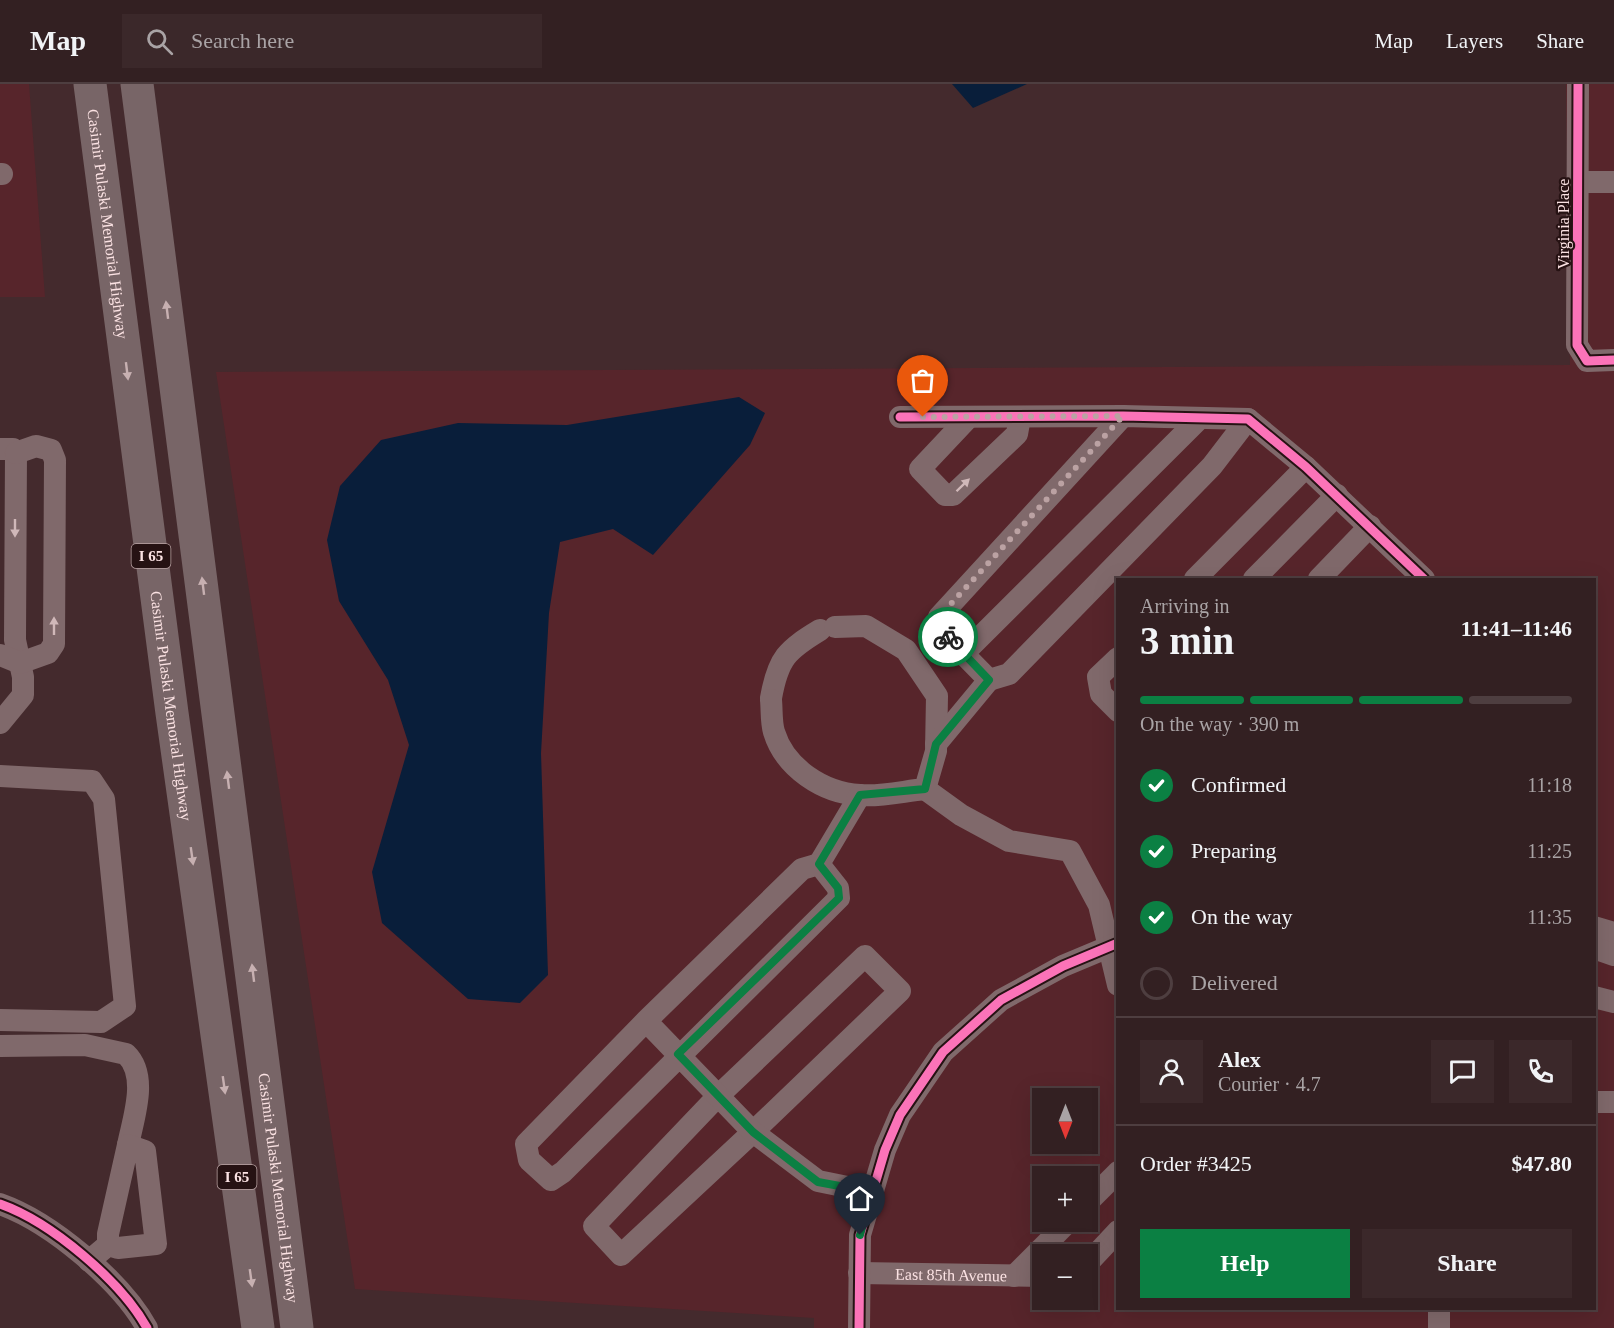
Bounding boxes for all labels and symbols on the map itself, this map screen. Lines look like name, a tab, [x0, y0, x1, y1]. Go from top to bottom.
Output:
street label: Casimir Pulaski Memorial Highway	[85, 108, 132, 340]
street label: Virginia Place	[1555, 179, 1573, 269]
one-way arrow	[162, 300, 172, 319]
pin	[897, 355, 948, 417]
one-way arrow	[123, 362, 132, 381]
one-way arrow	[956, 478, 971, 492]
one-way arrow	[10, 518, 20, 537]
road number: I 65	[132, 544, 170, 568]
one-way arrow	[199, 577, 208, 596]
street label: Casimir Pulaski Memorial Highway	[148, 590, 195, 822]
courier	[918, 607, 978, 667]
one-way arrow	[49, 616, 59, 635]
one-way arrow	[223, 770, 233, 789]
one-way arrow	[188, 846, 197, 865]
one-way arrow	[248, 964, 257, 983]
street label: Casimir Pulaski Memorial Highway	[256, 1072, 302, 1304]
one-way arrow	[220, 1075, 229, 1094]
north arrow	[1032, 1088, 1098, 1154]
road number: I 65	[218, 1165, 256, 1189]
pin	[834, 1173, 885, 1235]
street label: East 85th Avenue	[895, 1265, 1007, 1284]
one-way arrow	[247, 1268, 256, 1287]

